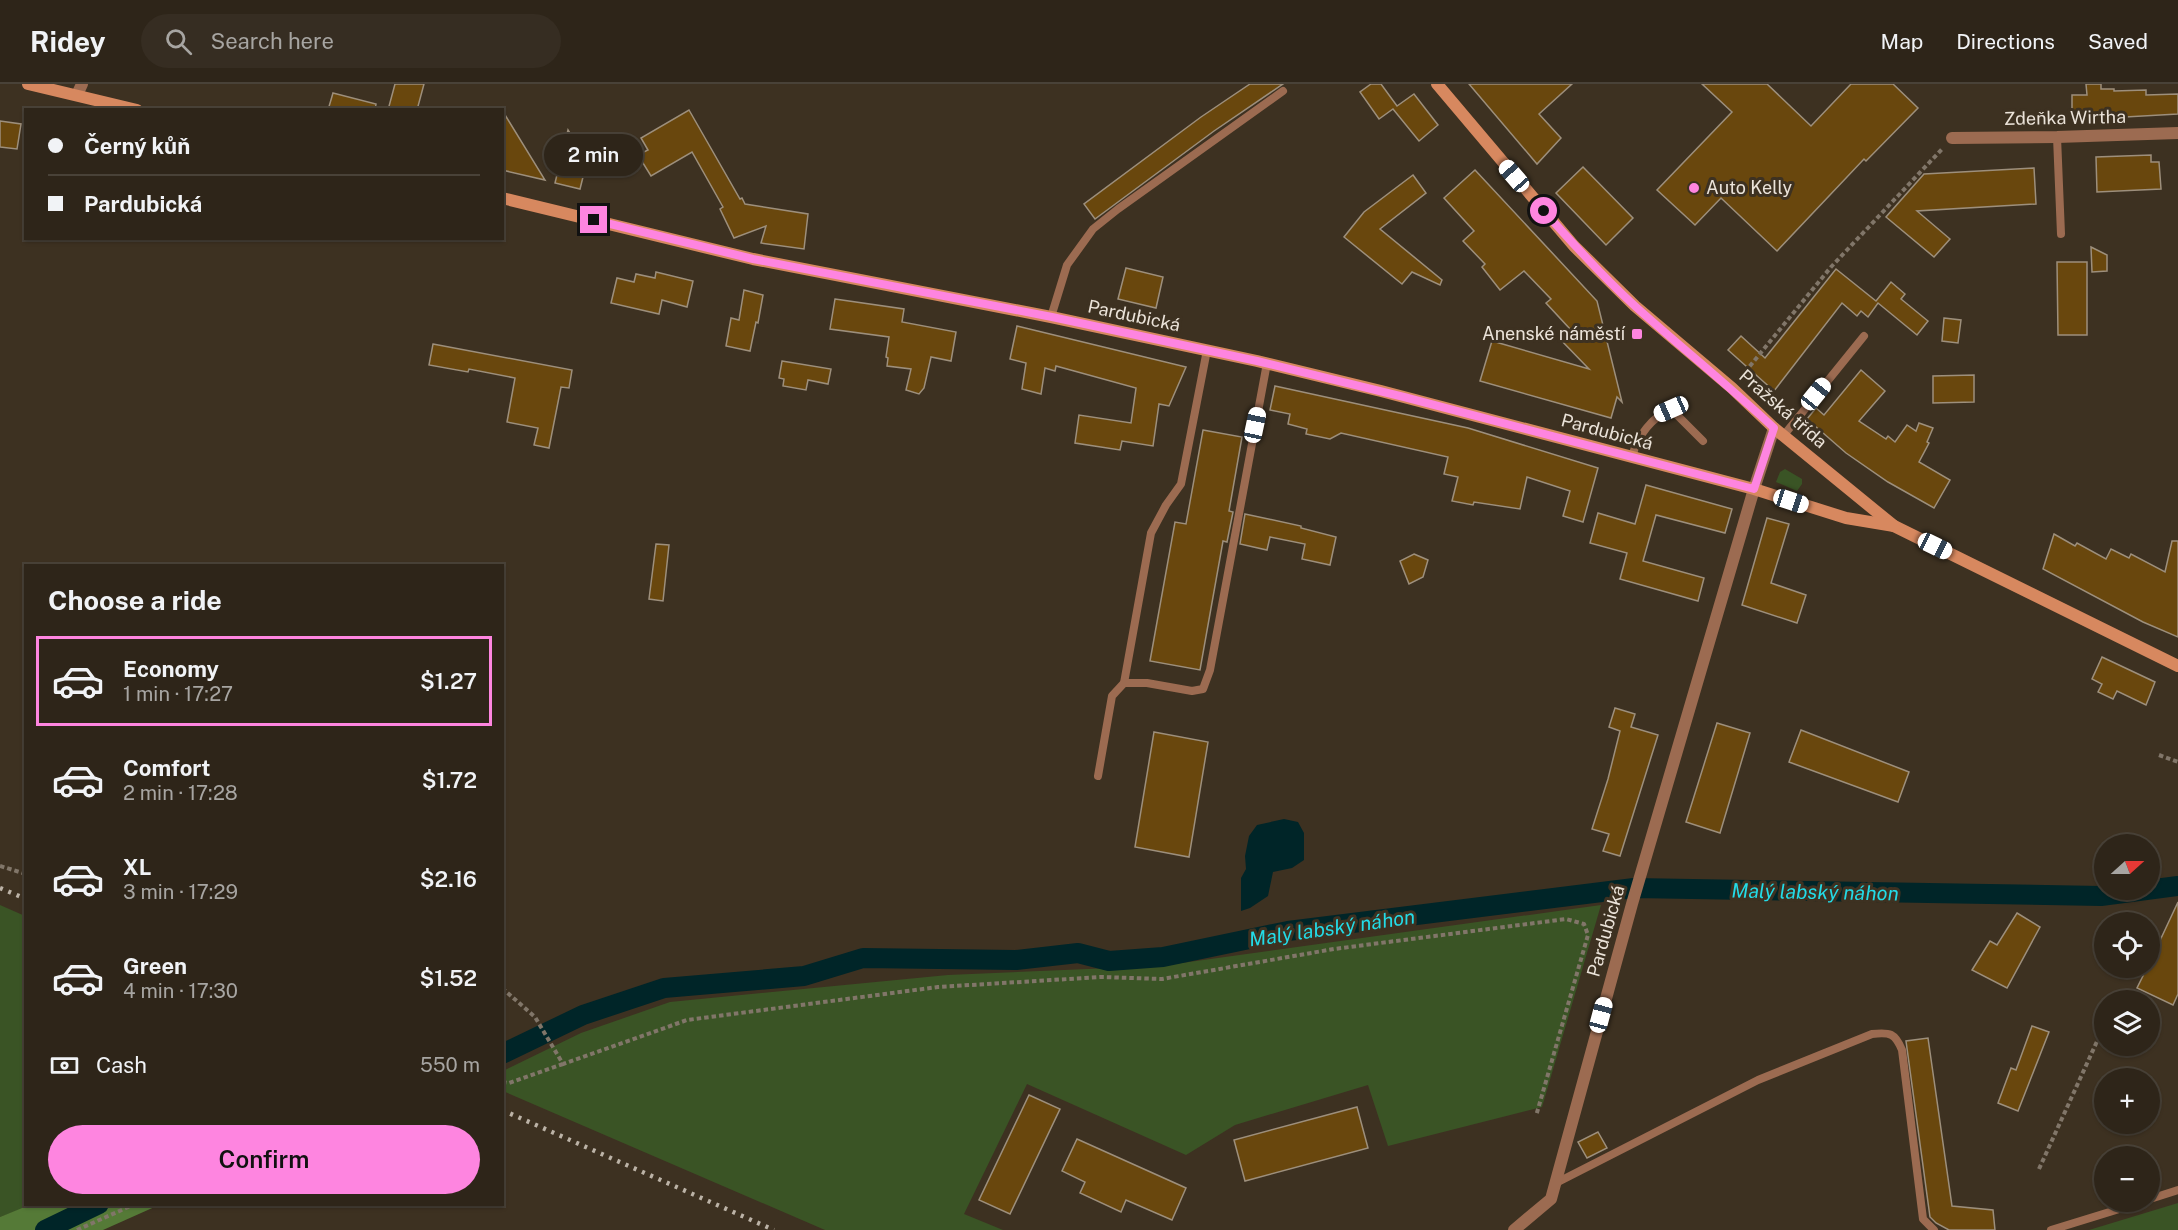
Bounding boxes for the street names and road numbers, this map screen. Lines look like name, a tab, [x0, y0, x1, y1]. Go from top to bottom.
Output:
street label: Zdeňka Wirtha	[2004, 106, 2126, 129]
street label: Pardubická	[1086, 295, 1182, 336]
street label: Pražská třída	[1735, 365, 1831, 452]
street label: Pardubická	[1559, 409, 1655, 454]
street label: Pardubická	[1582, 883, 1629, 979]

